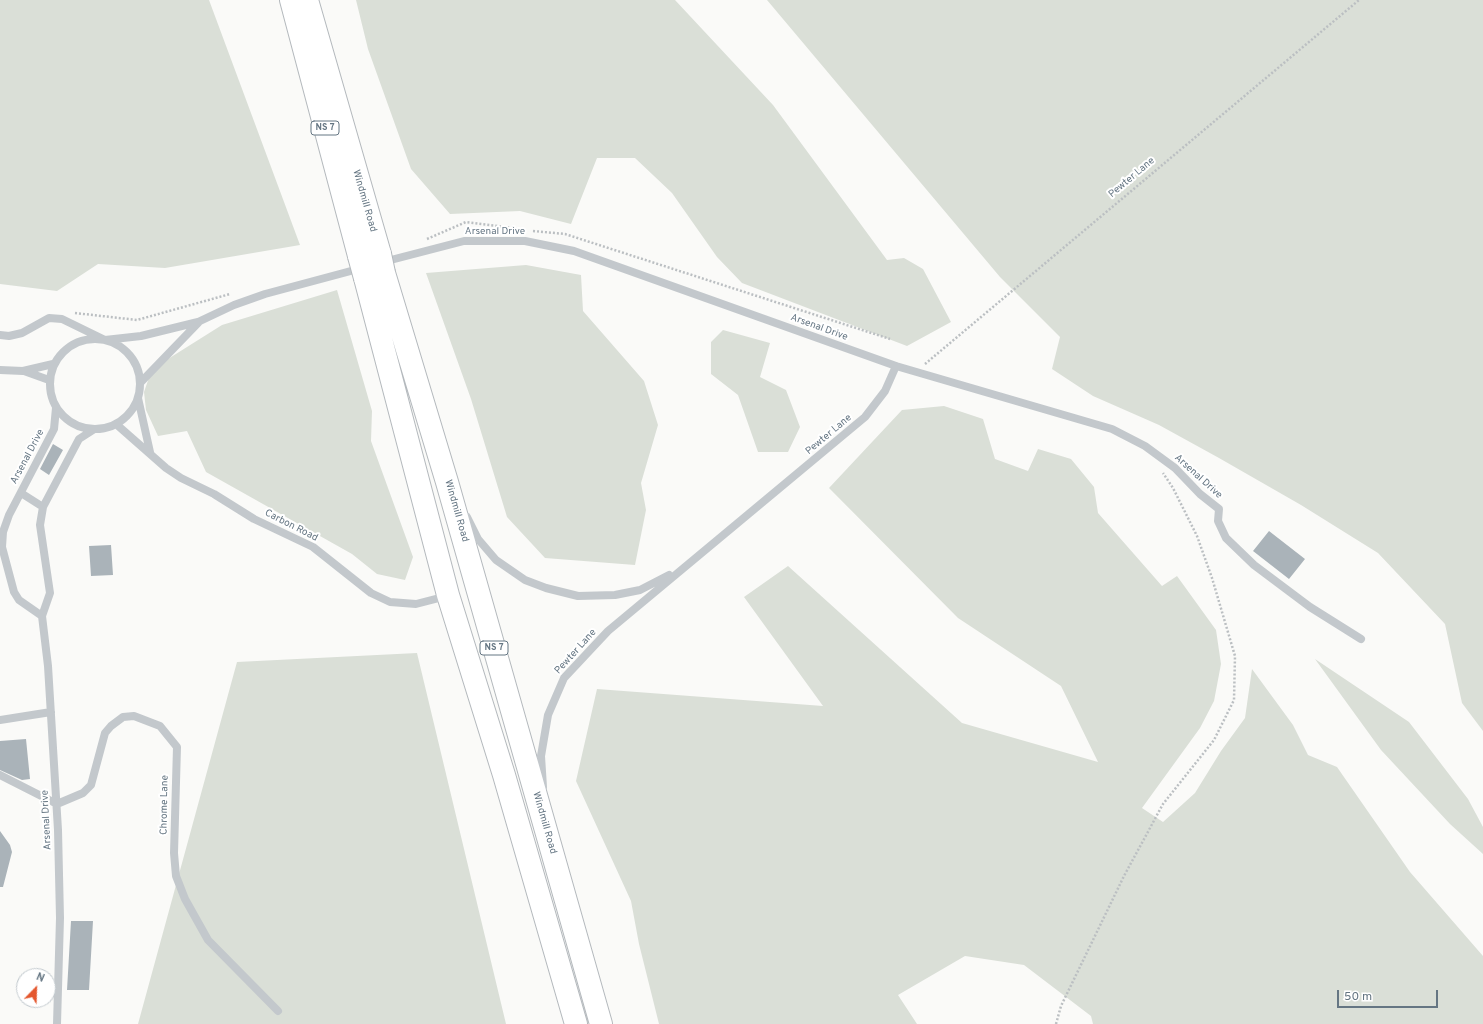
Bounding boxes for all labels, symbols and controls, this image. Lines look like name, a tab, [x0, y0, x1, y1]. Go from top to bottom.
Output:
road number: NS 7	[311, 121, 339, 135]
street label: Pewter Lane	[1107, 155, 1157, 201]
street label: Windmill Road	[349, 169, 379, 233]
street label: Arsenal Drive	[465, 226, 525, 238]
street label: Arsenal Drive	[789, 312, 849, 344]
street label: Pewter Lane	[804, 412, 854, 458]
street label: Arsenal Drive	[9, 428, 47, 486]
street label: Arsenal Drive	[1172, 452, 1224, 502]
street label: Windmill Road	[441, 479, 471, 543]
street label: Carbon Road	[262, 507, 320, 545]
street label: Pewter Lane	[553, 627, 599, 677]
road number: NS 7	[480, 641, 508, 655]
street label: Chrome Lane	[158, 775, 172, 835]
street label: Arsenal Drive	[39, 790, 55, 850]
street label: Windmill Road	[529, 791, 559, 855]
north arrow	[16, 968, 56, 1008]
text: N	[34, 970, 47, 986]
scale bar	[1339, 982, 1440, 1008]
text: 50 m	[1344, 989, 1372, 1005]

